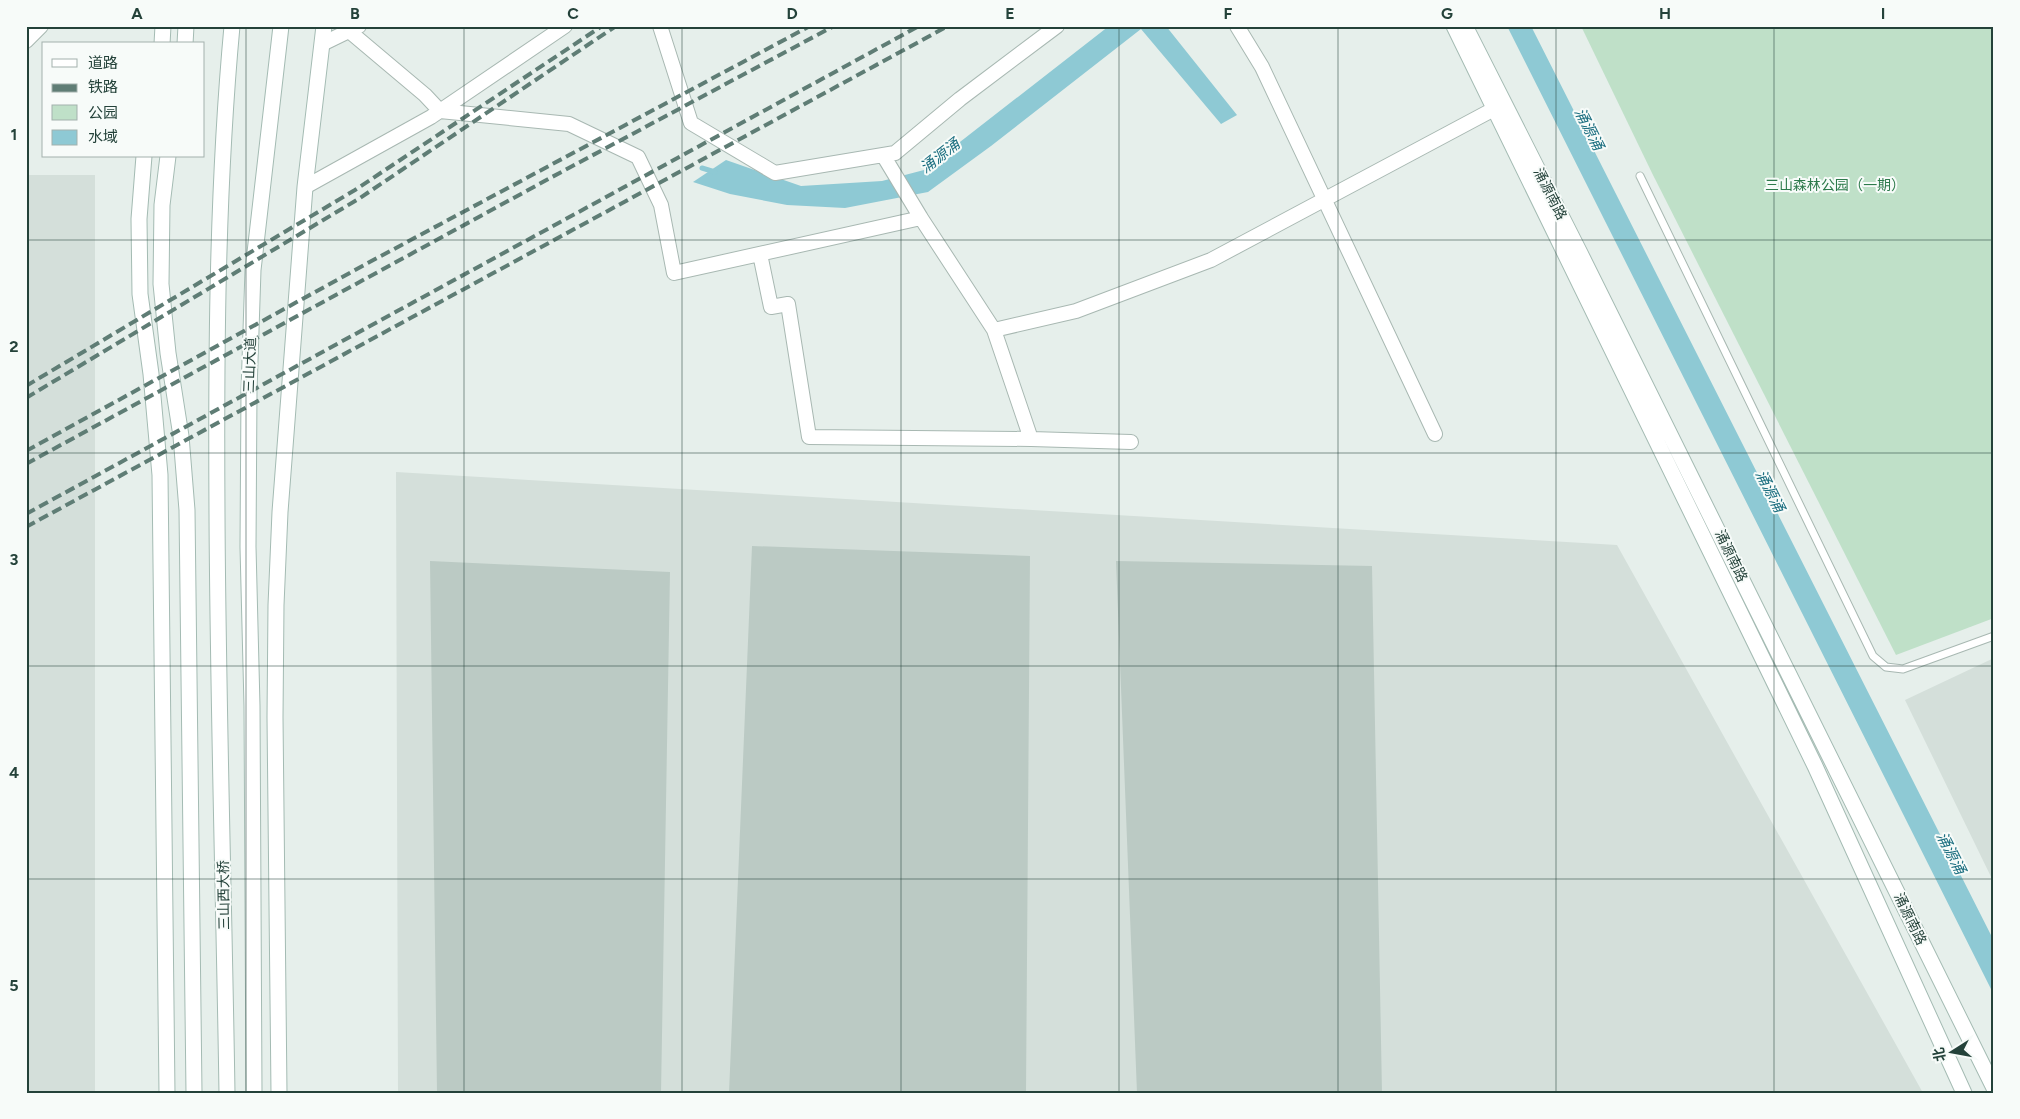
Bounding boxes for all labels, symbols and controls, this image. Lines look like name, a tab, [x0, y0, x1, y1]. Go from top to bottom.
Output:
text: A	[131, 4, 143, 23]
text: B	[350, 4, 360, 23]
text: C	[567, 4, 579, 23]
text: D	[786, 4, 798, 23]
text: E	[1005, 4, 1015, 23]
text: F	[1224, 4, 1233, 23]
text: G	[1441, 4, 1453, 23]
text: H	[1659, 4, 1671, 23]
text: I	[1881, 4, 1885, 23]
legend	[42, 42, 205, 158]
text: 道路	[88, 54, 118, 72]
text: 铁路	[88, 78, 118, 96]
text: 公园	[88, 104, 118, 122]
water label: 涌源涌	[1571, 105, 1608, 155]
text: 1	[11, 125, 17, 144]
text: 水域	[88, 128, 118, 146]
water label: 涌源涌	[917, 134, 965, 177]
street label: 涌源南路	[1530, 165, 1570, 223]
park label: 三山森林公园（一期）	[1765, 177, 1905, 194]
text: 2	[9, 337, 19, 356]
street label: 三山大道	[241, 337, 259, 393]
water label: 涌源涌	[1752, 467, 1789, 517]
street label: 涌源南路	[1711, 527, 1751, 585]
text: 3	[10, 550, 19, 569]
text: 4	[9, 763, 19, 782]
water label: 涌源涌	[1933, 829, 1970, 879]
street label: 三山西大桥	[215, 860, 233, 930]
street label: 涌源南路	[1890, 890, 1930, 948]
text: 5	[9, 976, 19, 995]
north arrow	[1928, 1026, 1978, 1076]
text: 北	[1930, 1046, 1949, 1063]

